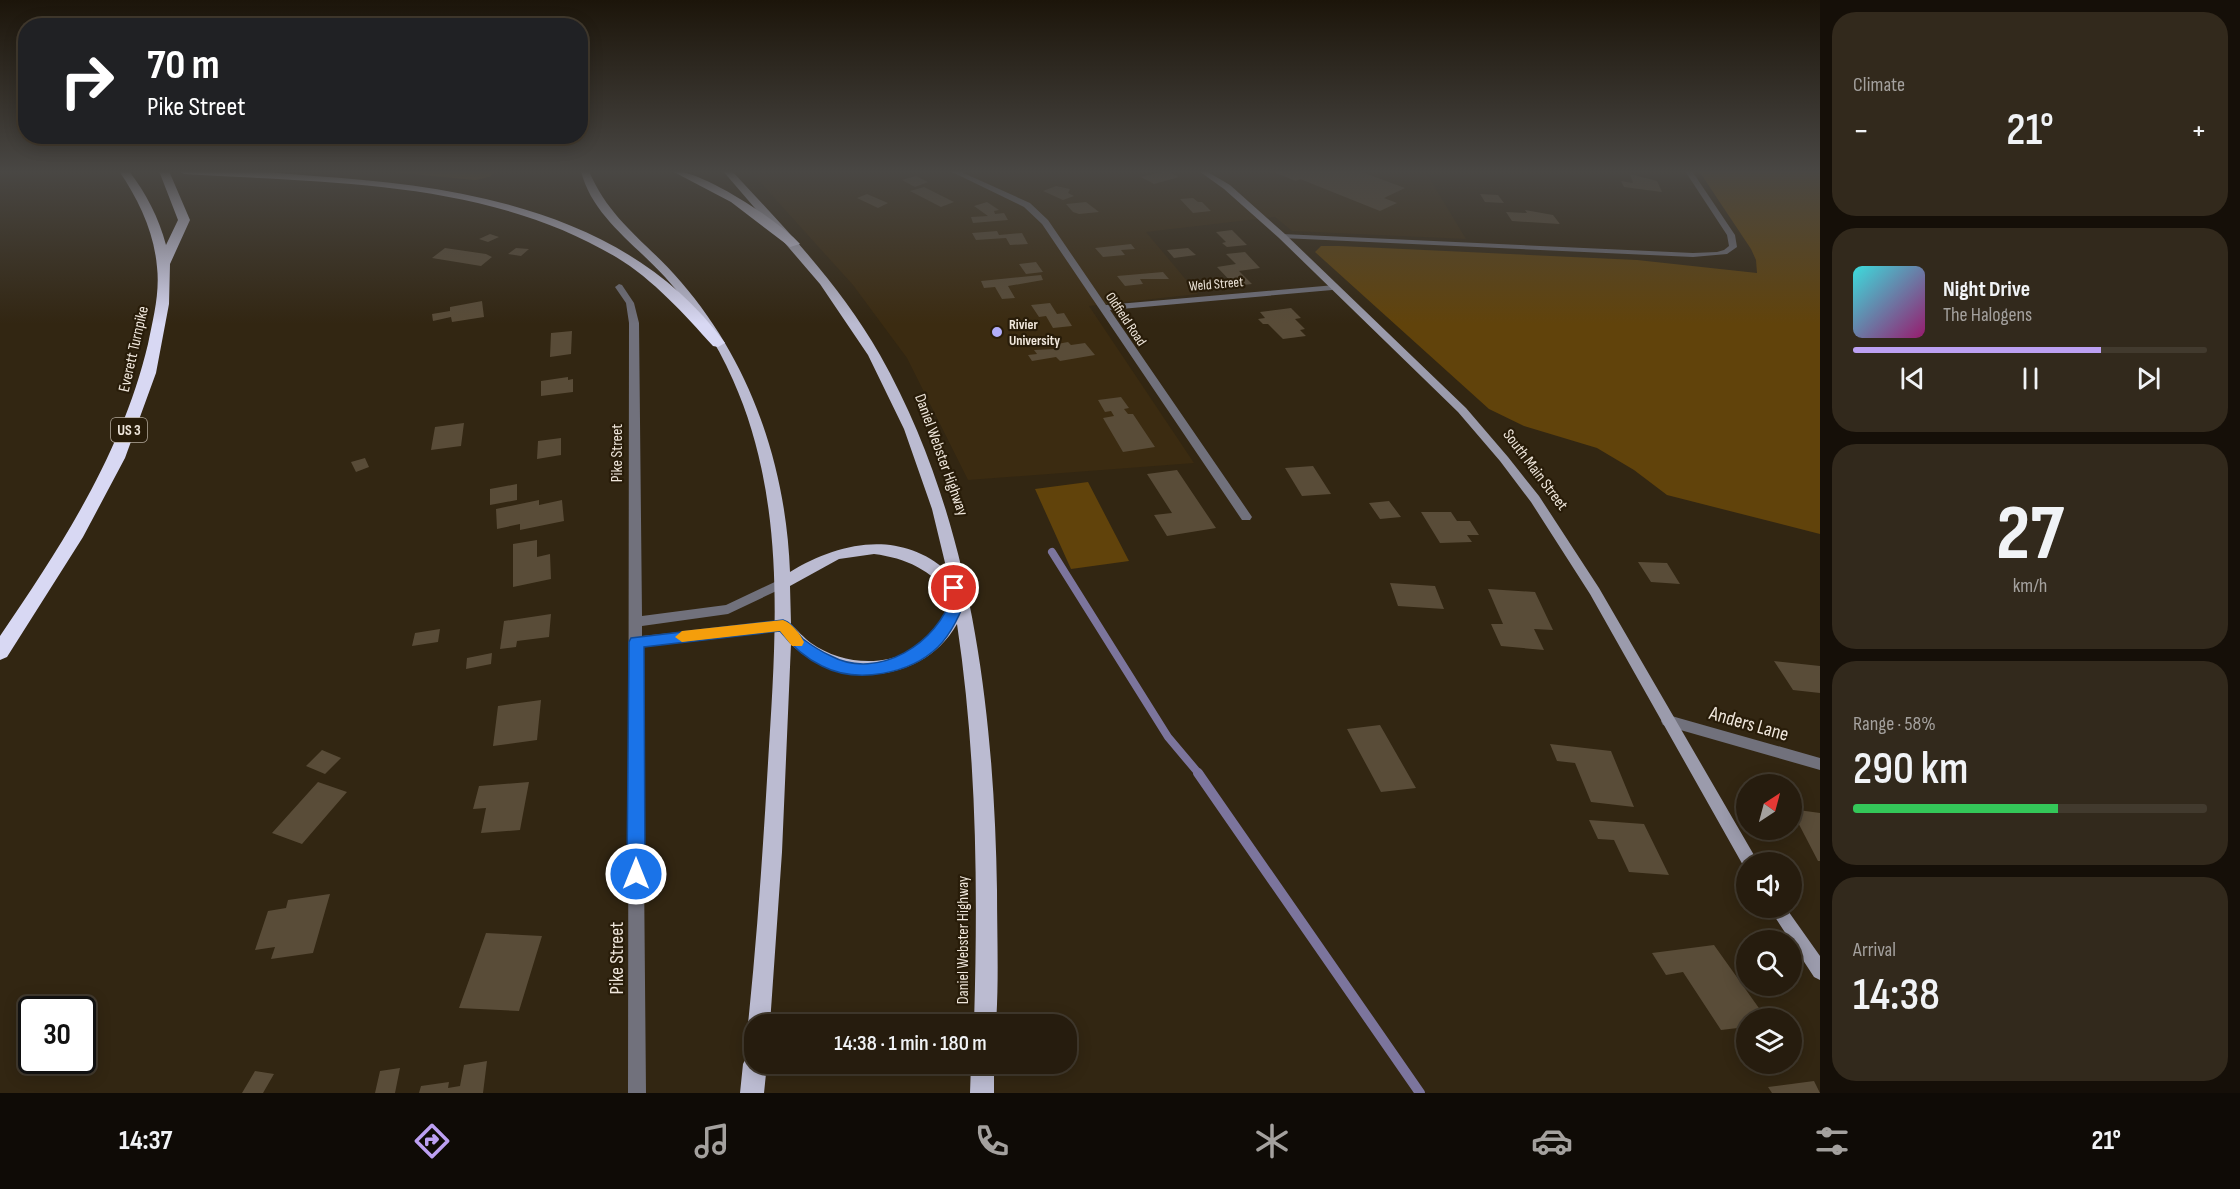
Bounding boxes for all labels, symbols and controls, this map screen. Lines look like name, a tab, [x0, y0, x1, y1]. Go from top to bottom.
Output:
text: 70 m	[147, 40, 220, 91]
icon: right	[48, 42, 126, 120]
text: Climate	[1853, 73, 1905, 97]
text: Pike Street	[147, 91, 245, 123]
text: 21°	[2006, 103, 2054, 158]
text: −	[1853, 111, 1869, 151]
text: +	[2191, 111, 2207, 151]
street label: Weld Street	[1188, 273, 1244, 295]
text: Night Drive	[1943, 276, 2030, 303]
street label: Oldfield Road	[1102, 289, 1150, 349]
text: The Halogens	[1943, 303, 2032, 327]
street label: Everett Turnpike	[115, 304, 153, 394]
place label: Rivier University	[1009, 316, 1060, 349]
marker: Rivier University	[990, 325, 1004, 339]
icon: previous	[1896, 362, 1929, 395]
icon: pause	[2014, 362, 2047, 395]
icon: next	[2132, 362, 2165, 395]
street label: Daniel Webster Highway	[910, 391, 972, 519]
road number: US 3	[111, 418, 147, 442]
street label: Pike Street	[608, 424, 627, 482]
street label: South Main Street	[1498, 426, 1572, 514]
text: 27	[1996, 488, 2064, 581]
pin	[928, 562, 979, 613]
icon: arrive	[937, 571, 970, 604]
text: km/h	[2013, 574, 2047, 598]
street label: Anders Lane	[1706, 701, 1791, 747]
text: Range · 58%	[1853, 712, 1936, 736]
text: 290 km	[1853, 742, 1969, 797]
north arrow	[1736, 774, 1802, 840]
map controls	[1736, 774, 1802, 1074]
position arrow	[604, 842, 668, 906]
button: sound	[1736, 852, 1802, 918]
street label: Daniel Webster Highway	[954, 876, 973, 1004]
street label: Pike Street	[605, 922, 629, 994]
button: search	[1736, 930, 1802, 996]
text: Arrival	[1853, 938, 1896, 962]
text: 14:38	[1853, 968, 1940, 1023]
speed limit sign: 30	[18, 996, 96, 1074]
button: layers	[1736, 1008, 1802, 1074]
text: 14:38 · 1 min · 180 m	[834, 1030, 987, 1057]
icon: directions	[411, 1120, 453, 1162]
icon: music	[691, 1120, 733, 1162]
icon: phone	[971, 1120, 1013, 1162]
icon: climate	[1251, 1120, 1293, 1162]
icon: car	[1531, 1120, 1573, 1162]
icon: filters	[1811, 1120, 1853, 1162]
text: 14:37	[119, 1125, 172, 1157]
text: 21°	[2092, 1125, 2121, 1157]

